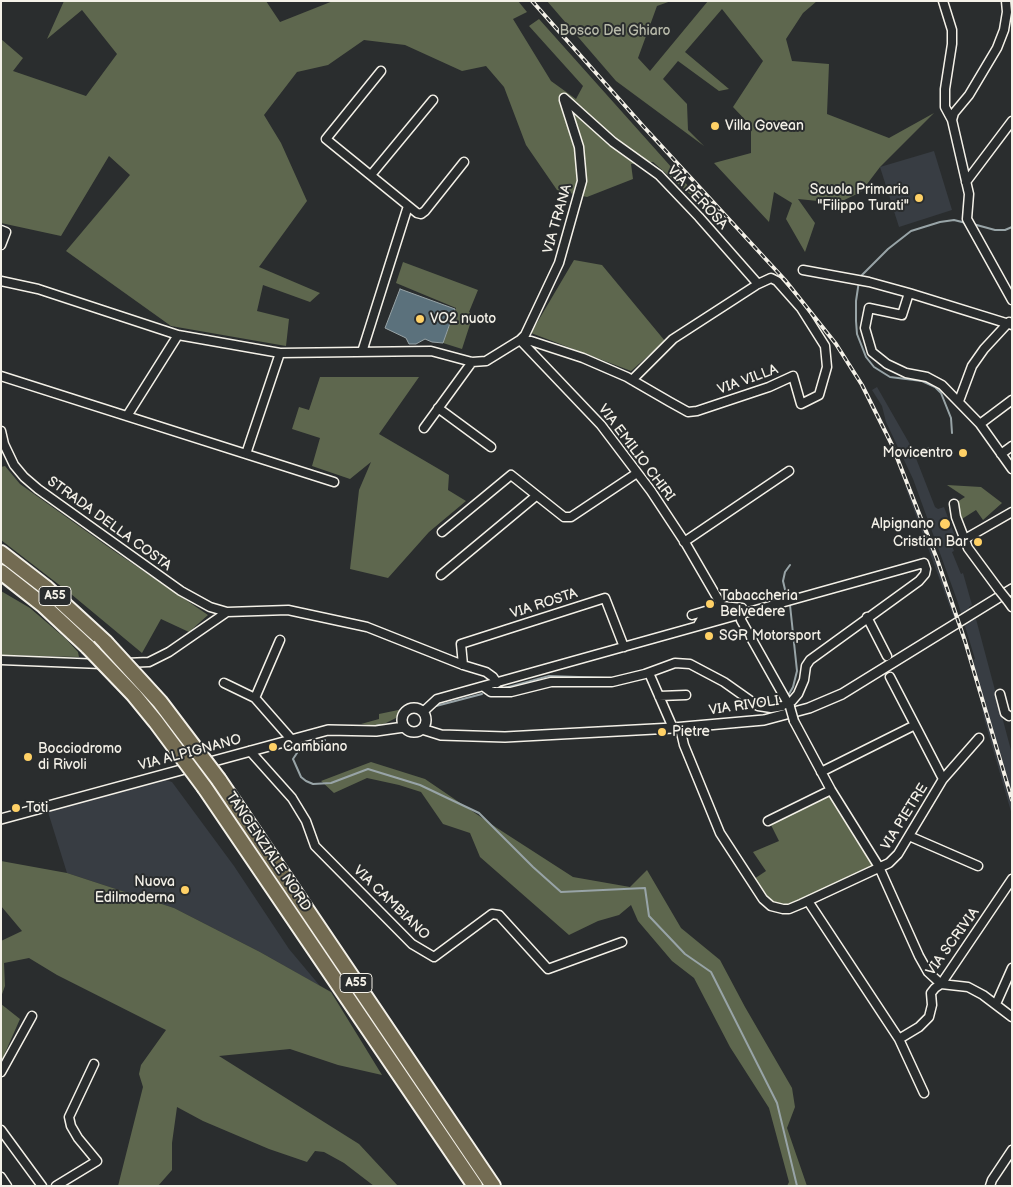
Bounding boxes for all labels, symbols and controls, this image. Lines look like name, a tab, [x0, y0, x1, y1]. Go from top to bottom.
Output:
park label: Bosco Del Ghiaro	[559, 23, 671, 39]
place label: Villa Govean	[725, 118, 804, 134]
marker: Villa Govean	[709, 120, 721, 132]
street label: VIA PEROSA	[663, 163, 731, 233]
street label: VIA TRANA	[540, 182, 576, 256]
place label: Scuola Primaria "Filippo Turati"	[810, 182, 909, 214]
marker: Scuola Primaria "Filippo Turati"	[913, 192, 925, 204]
place label: VO2 nuoto	[430, 311, 496, 327]
marker: VO2 nuoto	[414, 313, 426, 325]
street label: VIA VILLA	[716, 361, 780, 399]
street label: VIA EMILIO CHIRI	[594, 401, 678, 505]
place label: Movicentro	[882, 445, 953, 461]
marker: Movicentro	[957, 447, 969, 459]
street label: STRADA DELLA COSTA	[44, 473, 174, 575]
place label: Alpignano	[871, 516, 934, 532]
marker: Alpignano	[938, 517, 952, 531]
place label: Cristian Bar	[893, 534, 968, 550]
marker: Cristian Bar	[972, 536, 984, 548]
street label: VIA ROSTA	[508, 585, 580, 623]
road number: A55	[39, 586, 71, 606]
place label: Tabaccheria Belvedere	[720, 588, 798, 620]
marker: Tabaccheria Belvedere	[704, 598, 716, 610]
place label: SGR Motorsport	[719, 628, 821, 644]
marker: SGR Motorsport	[703, 630, 715, 642]
street label: VIA RIVOLI	[708, 693, 780, 719]
place label: Pietre	[672, 724, 710, 740]
marker: Pietre	[656, 726, 668, 738]
street label: VIA ALPIGNANO	[137, 731, 243, 775]
place label: Cambiano	[283, 739, 348, 755]
place label: Bocciodromo di Rivoli	[38, 741, 122, 774]
marker: Cambiano	[267, 741, 279, 753]
marker: Bocciodromo di Rivoli	[22, 751, 34, 763]
street label: VIA PIETRE	[878, 781, 932, 853]
street label: TANGENZIALE NORD	[222, 789, 314, 915]
place label: Toti	[26, 800, 48, 816]
marker: Toti	[10, 802, 22, 814]
street label: VIA CAMBIANO	[349, 862, 433, 944]
place label: Nuova Edilmoderna	[95, 874, 175, 906]
marker: Nuova Edilmoderna	[179, 884, 191, 896]
street label: VIA SCRIVIA	[923, 905, 983, 979]
road number: A55	[340, 974, 372, 992]

